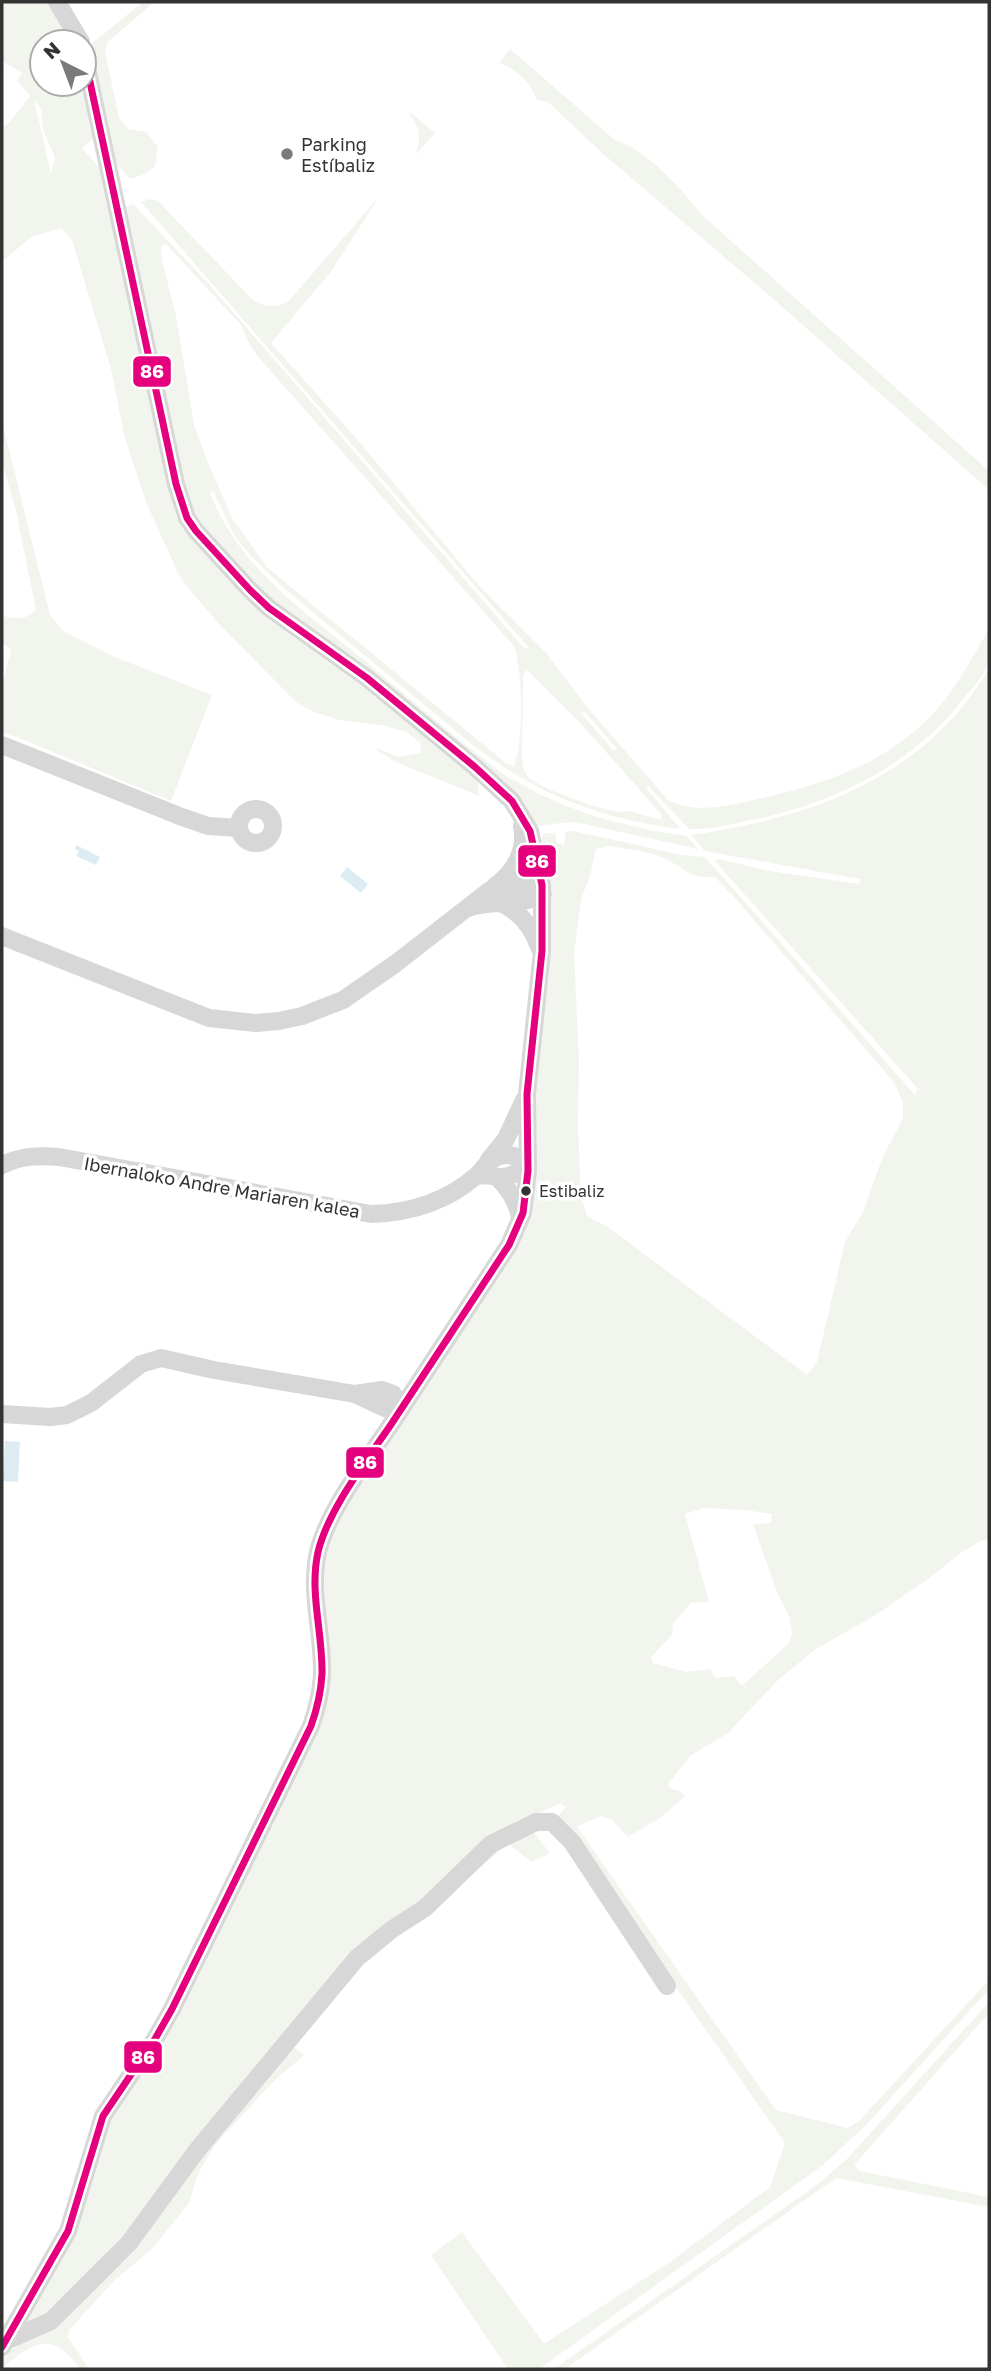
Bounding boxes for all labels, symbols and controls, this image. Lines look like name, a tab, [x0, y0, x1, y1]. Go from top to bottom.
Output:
north arrow	[28, 28, 98, 98]
text: N	[38, 37, 64, 63]
place label: Parking Estíbaliz	[301, 133, 375, 176]
marker: Parking Estíbaliz	[279, 146, 295, 162]
line badge: 86	[132, 355, 172, 388]
text: 86	[140, 359, 164, 382]
line badge: 86	[517, 844, 557, 878]
text: 86	[525, 849, 549, 872]
street label: Ibernaloko Andre Mariaren kalea	[82, 1152, 362, 1222]
place label: Estibaliz	[539, 1181, 604, 1201]
marker: Estibaliz	[519, 1184, 533, 1198]
line badge: 86	[345, 1446, 385, 1479]
text: 86	[353, 1450, 377, 1473]
line badge: 86	[123, 2040, 163, 2074]
text: 86	[131, 2045, 155, 2068]

